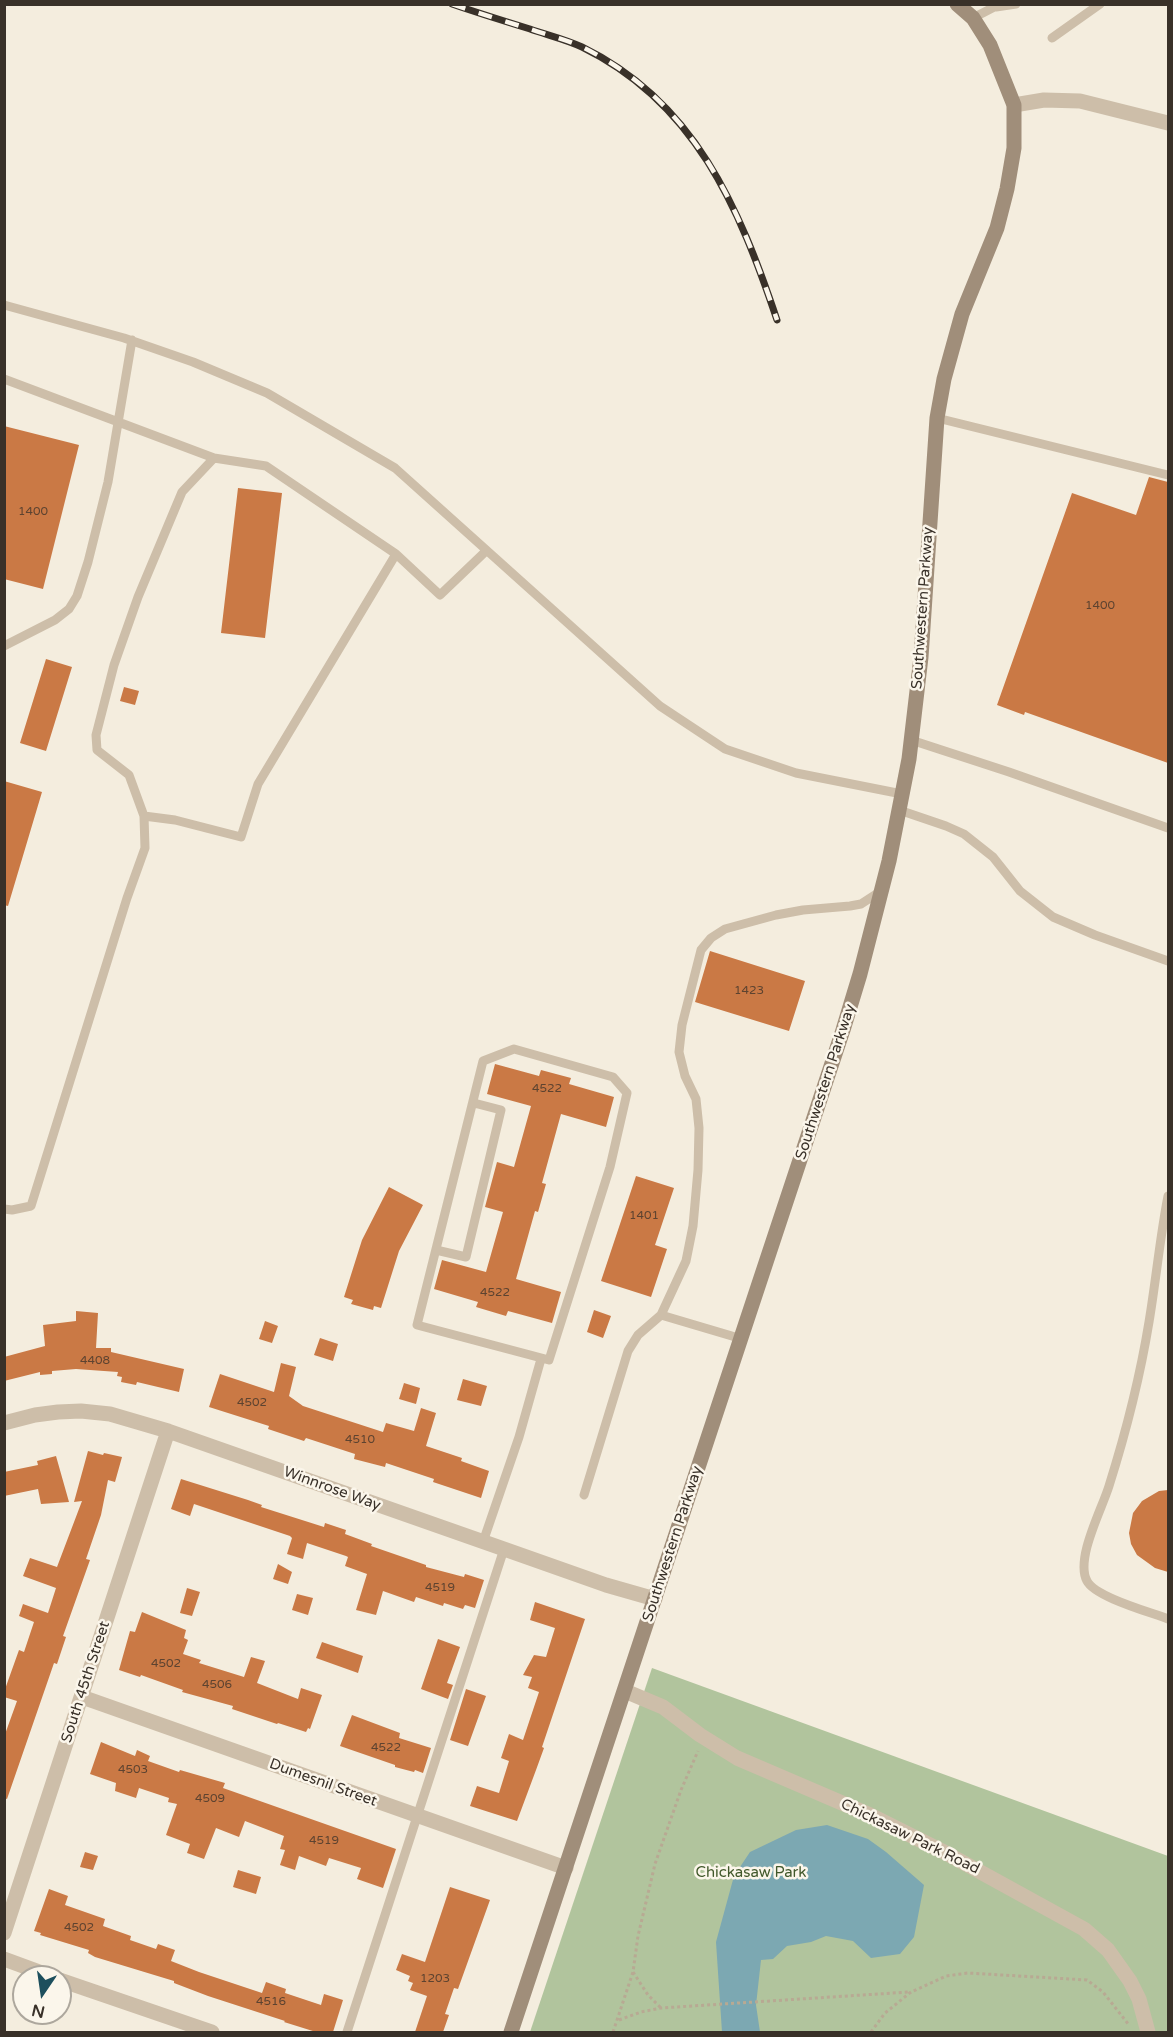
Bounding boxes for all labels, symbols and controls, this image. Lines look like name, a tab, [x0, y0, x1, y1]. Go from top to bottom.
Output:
house number: 1400	[18, 505, 48, 519]
street label: Southwestern Parkway	[908, 526, 938, 690]
house number: 1400	[1085, 599, 1115, 613]
house number: 1423	[734, 984, 764, 998]
street label: Southwestern Parkway	[792, 1002, 860, 1162]
house number: 4522	[532, 1082, 562, 1096]
house number: 1401	[629, 1209, 659, 1223]
house number: 4522	[480, 1286, 510, 1300]
house number: 4408	[80, 1354, 110, 1368]
house number: 4502	[237, 1396, 267, 1410]
house number: 4510	[345, 1433, 375, 1447]
street label: Winnrose Way	[281, 1463, 383, 1515]
street label: Southwestern Parkway	[639, 1464, 707, 1624]
house number: 4519	[425, 1581, 455, 1595]
street label: South 45th Street	[58, 1619, 114, 1745]
house number: 4502	[151, 1657, 181, 1671]
house number: 4506	[202, 1678, 232, 1692]
house number: 4522	[371, 1741, 401, 1755]
street label: Dumesnil Street	[267, 1755, 379, 1811]
house number: 4503	[118, 1763, 148, 1777]
house number: 4509	[195, 1792, 225, 1806]
street label: Chickasaw Park Road	[837, 1795, 983, 1879]
house number: 4519	[309, 1834, 339, 1848]
park label: Chickasaw Park	[695, 1864, 807, 1882]
house number: 4502	[64, 1921, 94, 1935]
north arrow	[12, 1965, 72, 2025]
house number: 1203	[420, 1972, 450, 1986]
house number: 4516	[256, 1995, 286, 2009]
text: N	[30, 1999, 47, 2022]

